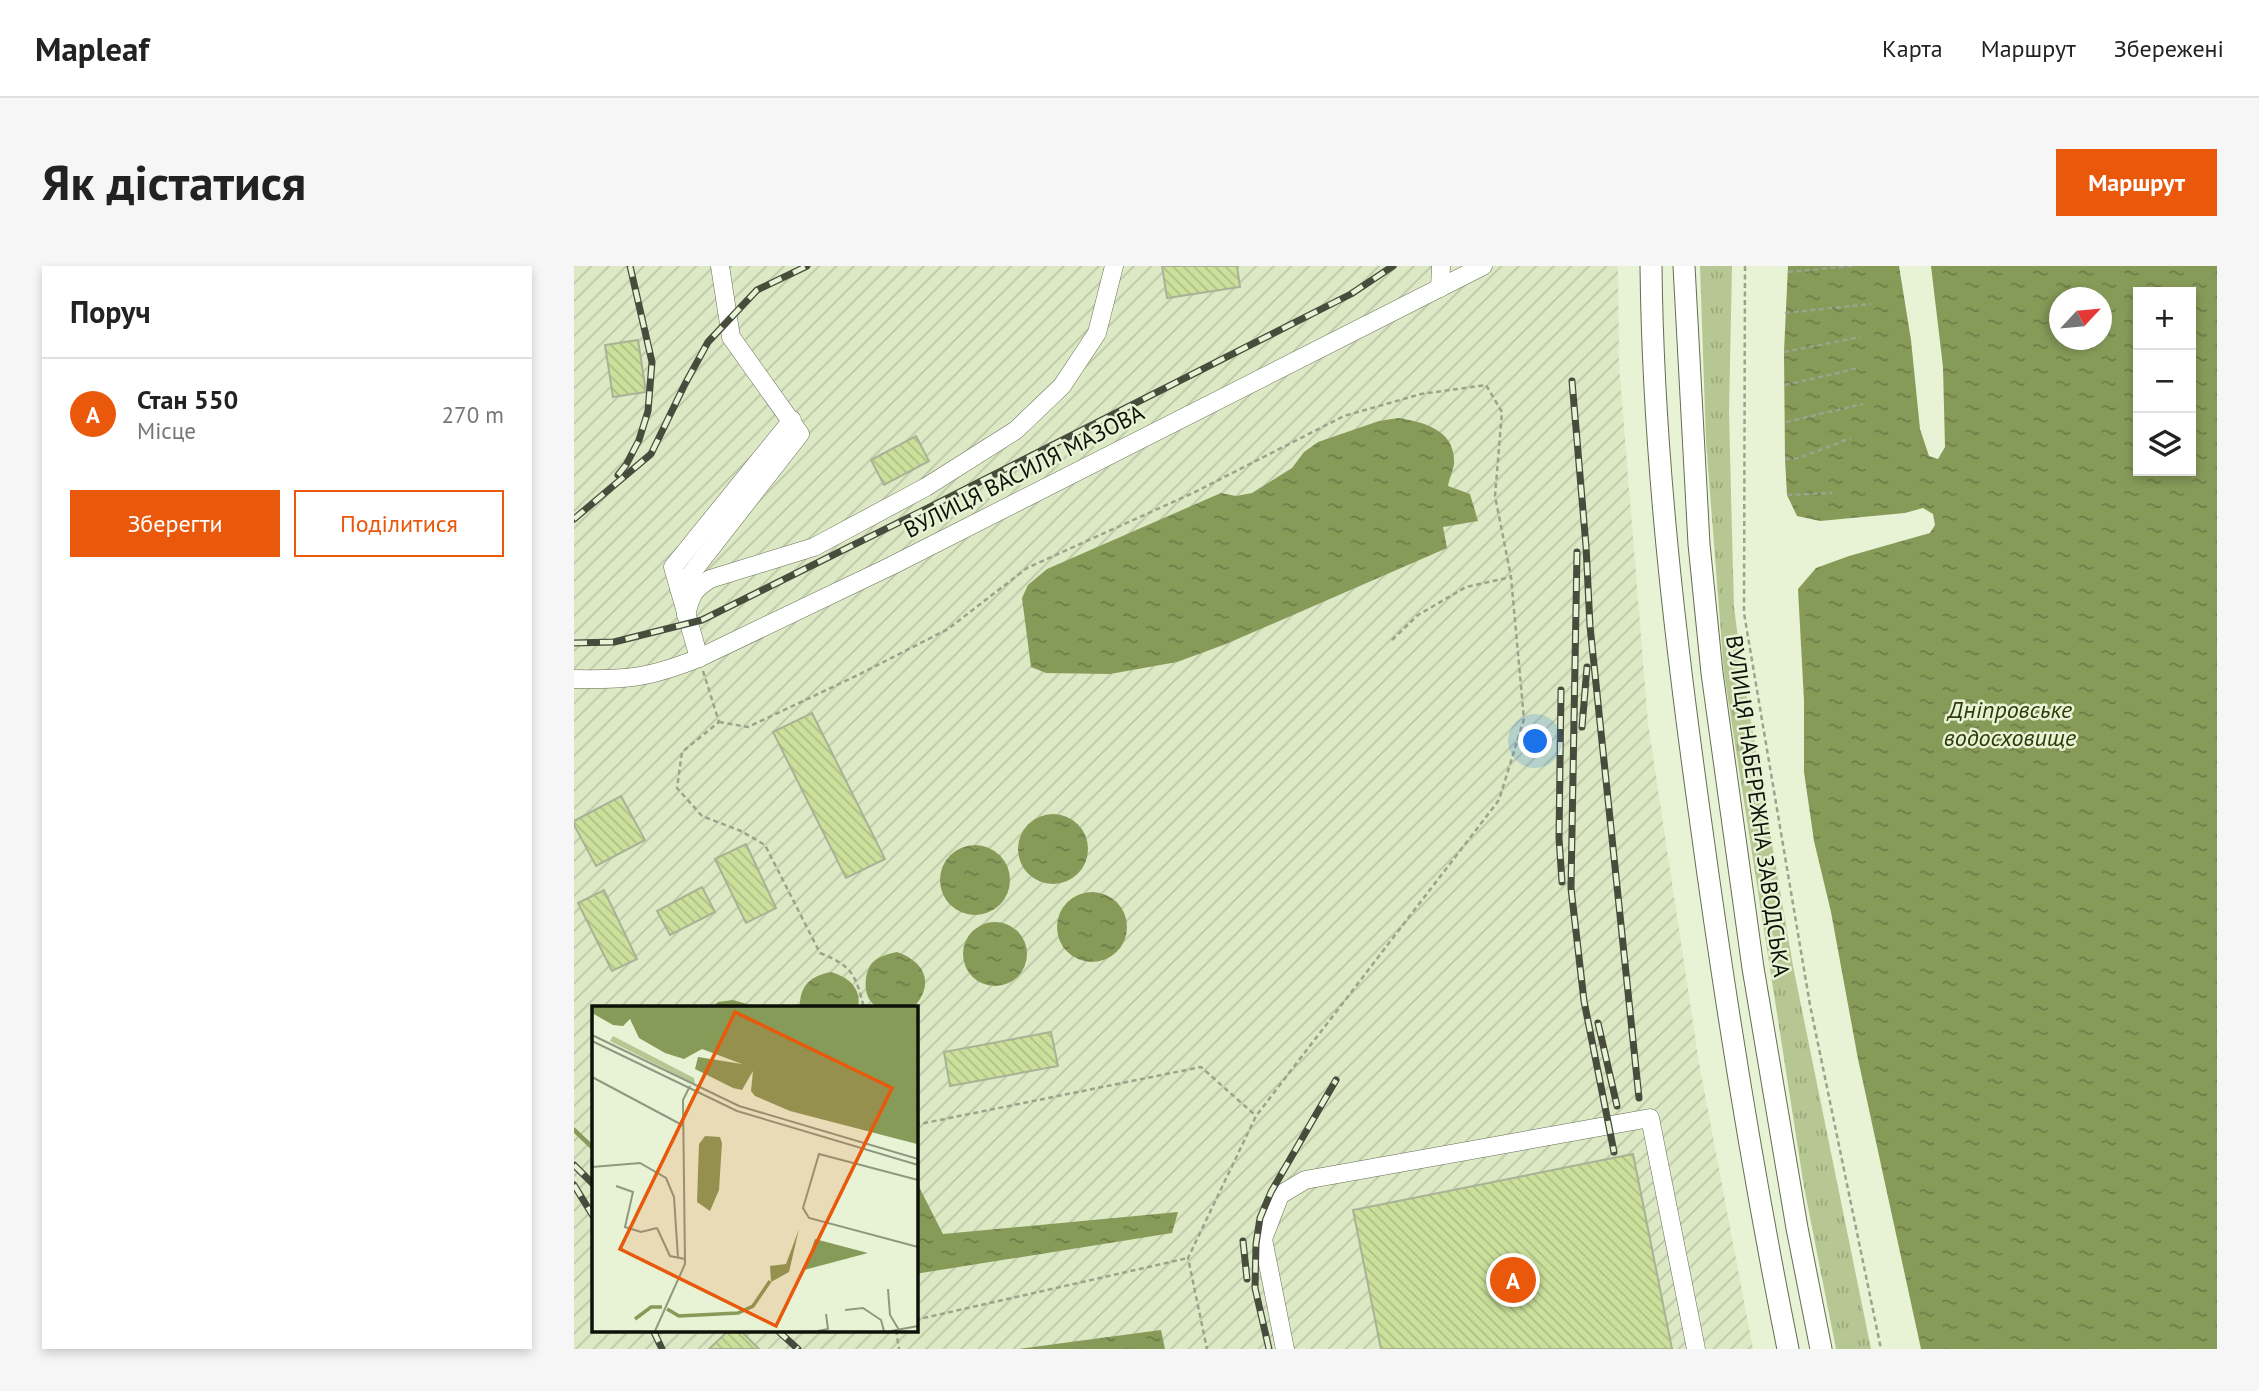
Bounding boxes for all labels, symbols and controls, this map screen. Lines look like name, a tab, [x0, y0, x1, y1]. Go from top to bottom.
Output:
text: Mapleaf	[35, 27, 149, 70]
text: Карта	[1882, 33, 1943, 64]
text: Маршрут	[1981, 33, 2076, 64]
text: Збережені	[2114, 33, 2224, 64]
button: Маршрут	[2056, 149, 2217, 216]
text: Як дістатися	[42, 150, 306, 214]
north arrow	[2049, 287, 2112, 350]
map controls	[2133, 287, 2196, 476]
button: +	[2133, 287, 2196, 350]
text: Поруч	[70, 292, 151, 331]
button: −	[2133, 350, 2196, 413]
text: Стан 550	[137, 383, 238, 416]
street label: ВУЛИЦЯ ВАСИЛЯ МАЗОВА	[899, 397, 1149, 544]
text: A	[86, 400, 100, 429]
text: 270 m	[442, 400, 504, 429]
button: layers	[2133, 413, 2196, 476]
text: Місце	[137, 416, 196, 445]
button: Зберегти	[70, 490, 280, 557]
button: Поділитися	[294, 490, 504, 557]
street label: ВУЛИЦЯ НАБЕРЕЖНА ЗАВОДСЬКА	[1720, 633, 1797, 979]
water label: Дніпровське водосховище	[1944, 694, 2076, 753]
your location	[1518, 724, 1552, 758]
inset map	[592, 1006, 917, 1332]
pin: A	[1490, 1254, 1536, 1306]

